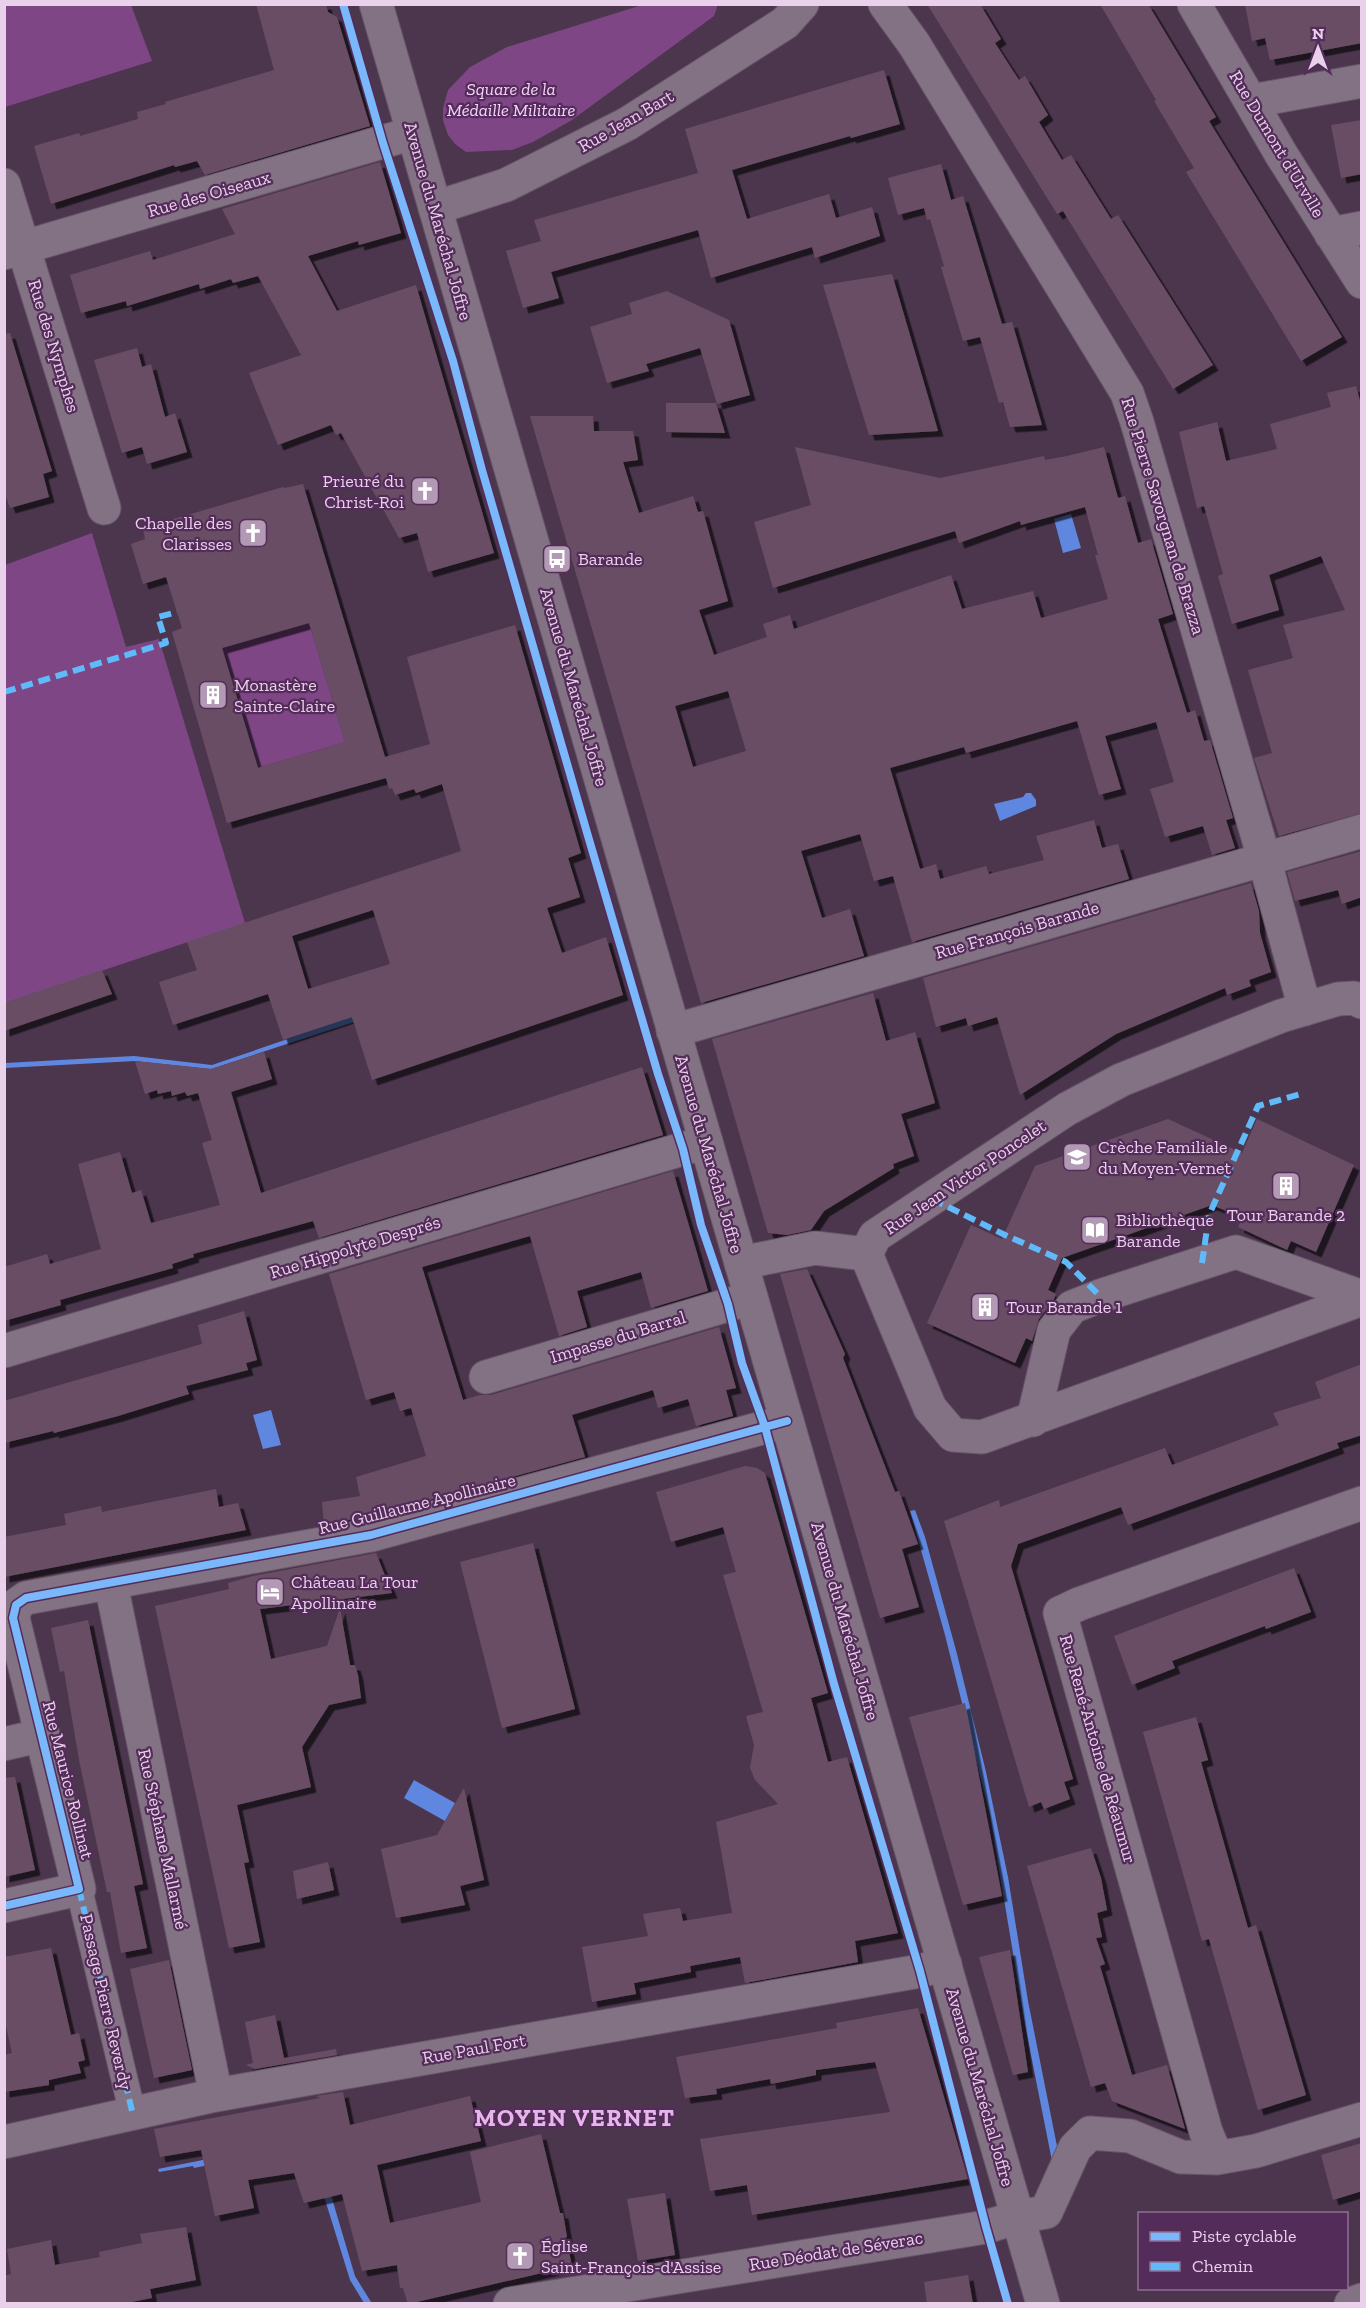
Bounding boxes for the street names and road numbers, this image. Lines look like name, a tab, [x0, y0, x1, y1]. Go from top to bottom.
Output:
street label: Rue Dumont d'Urville	[1224, 66, 1330, 222]
street label: Rue Jean Bart	[574, 85, 678, 157]
street label: Avenue du Maréchal Joffre	[399, 119, 477, 323]
street label: Rue des Oiseaux	[145, 166, 273, 222]
street label: Rue des Nymphes	[23, 277, 85, 415]
street label: Rue Pierre Savorgnan de Brazza	[1116, 395, 1210, 638]
street label: Avenue du Maréchal Joffre	[535, 585, 613, 789]
street label: Rue François Barande	[933, 896, 1101, 964]
street label: Avenue du Maréchal Joffre	[670, 1052, 748, 1256]
street label: Rue Jean Victor Poncelet	[880, 1115, 1050, 1239]
street label: Rue Hippolyte Després	[267, 1211, 443, 1283]
street label: Impasse du Barral	[548, 1306, 689, 1368]
street label: Rue Guillaume Apollinaire	[316, 1469, 518, 1539]
street label: Avenue du Maréchal Joffre	[806, 1519, 884, 1723]
street label: Rue René-Antoine de Réaumur	[1055, 1632, 1141, 1866]
street label: Rue Maurice Rollinat	[38, 1699, 98, 1862]
street label: Rue Stéphane Mallarmé	[133, 1747, 193, 1931]
street label: Passage Pierre Reverdy	[75, 1912, 137, 2093]
street label: Avenue du Maréchal Joffre	[941, 1985, 1019, 2189]
street label: Rue Paul Fort	[420, 2029, 528, 2069]
street label: Rue Déodat de Séverac	[748, 2226, 924, 2276]

